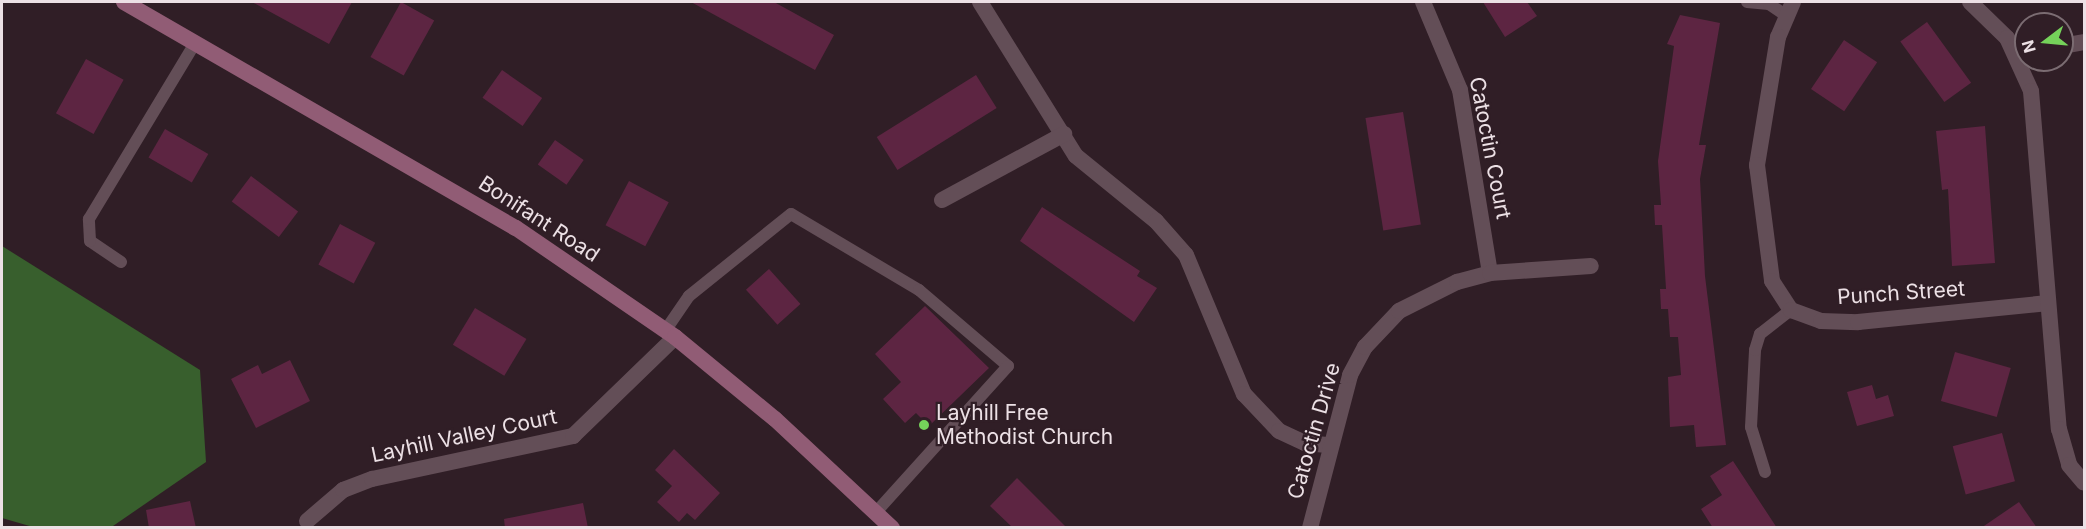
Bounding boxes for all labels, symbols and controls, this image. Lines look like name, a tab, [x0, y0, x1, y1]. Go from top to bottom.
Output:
north arrow	[2014, 12, 2074, 72]
text: N	[2017, 38, 2040, 55]
street label: Catoctin Court	[1464, 75, 1516, 221]
street label: Bonifant Road	[474, 171, 604, 267]
street label: Punch Street	[1836, 276, 1966, 310]
street label: Catoctin Drive	[1282, 360, 1346, 502]
place label: Layhill Free Methodist Church	[936, 400, 1113, 450]
street label: Layhill Valley Court	[369, 404, 559, 468]
marker: Layhill Free Methodist Church	[917, 418, 931, 432]

